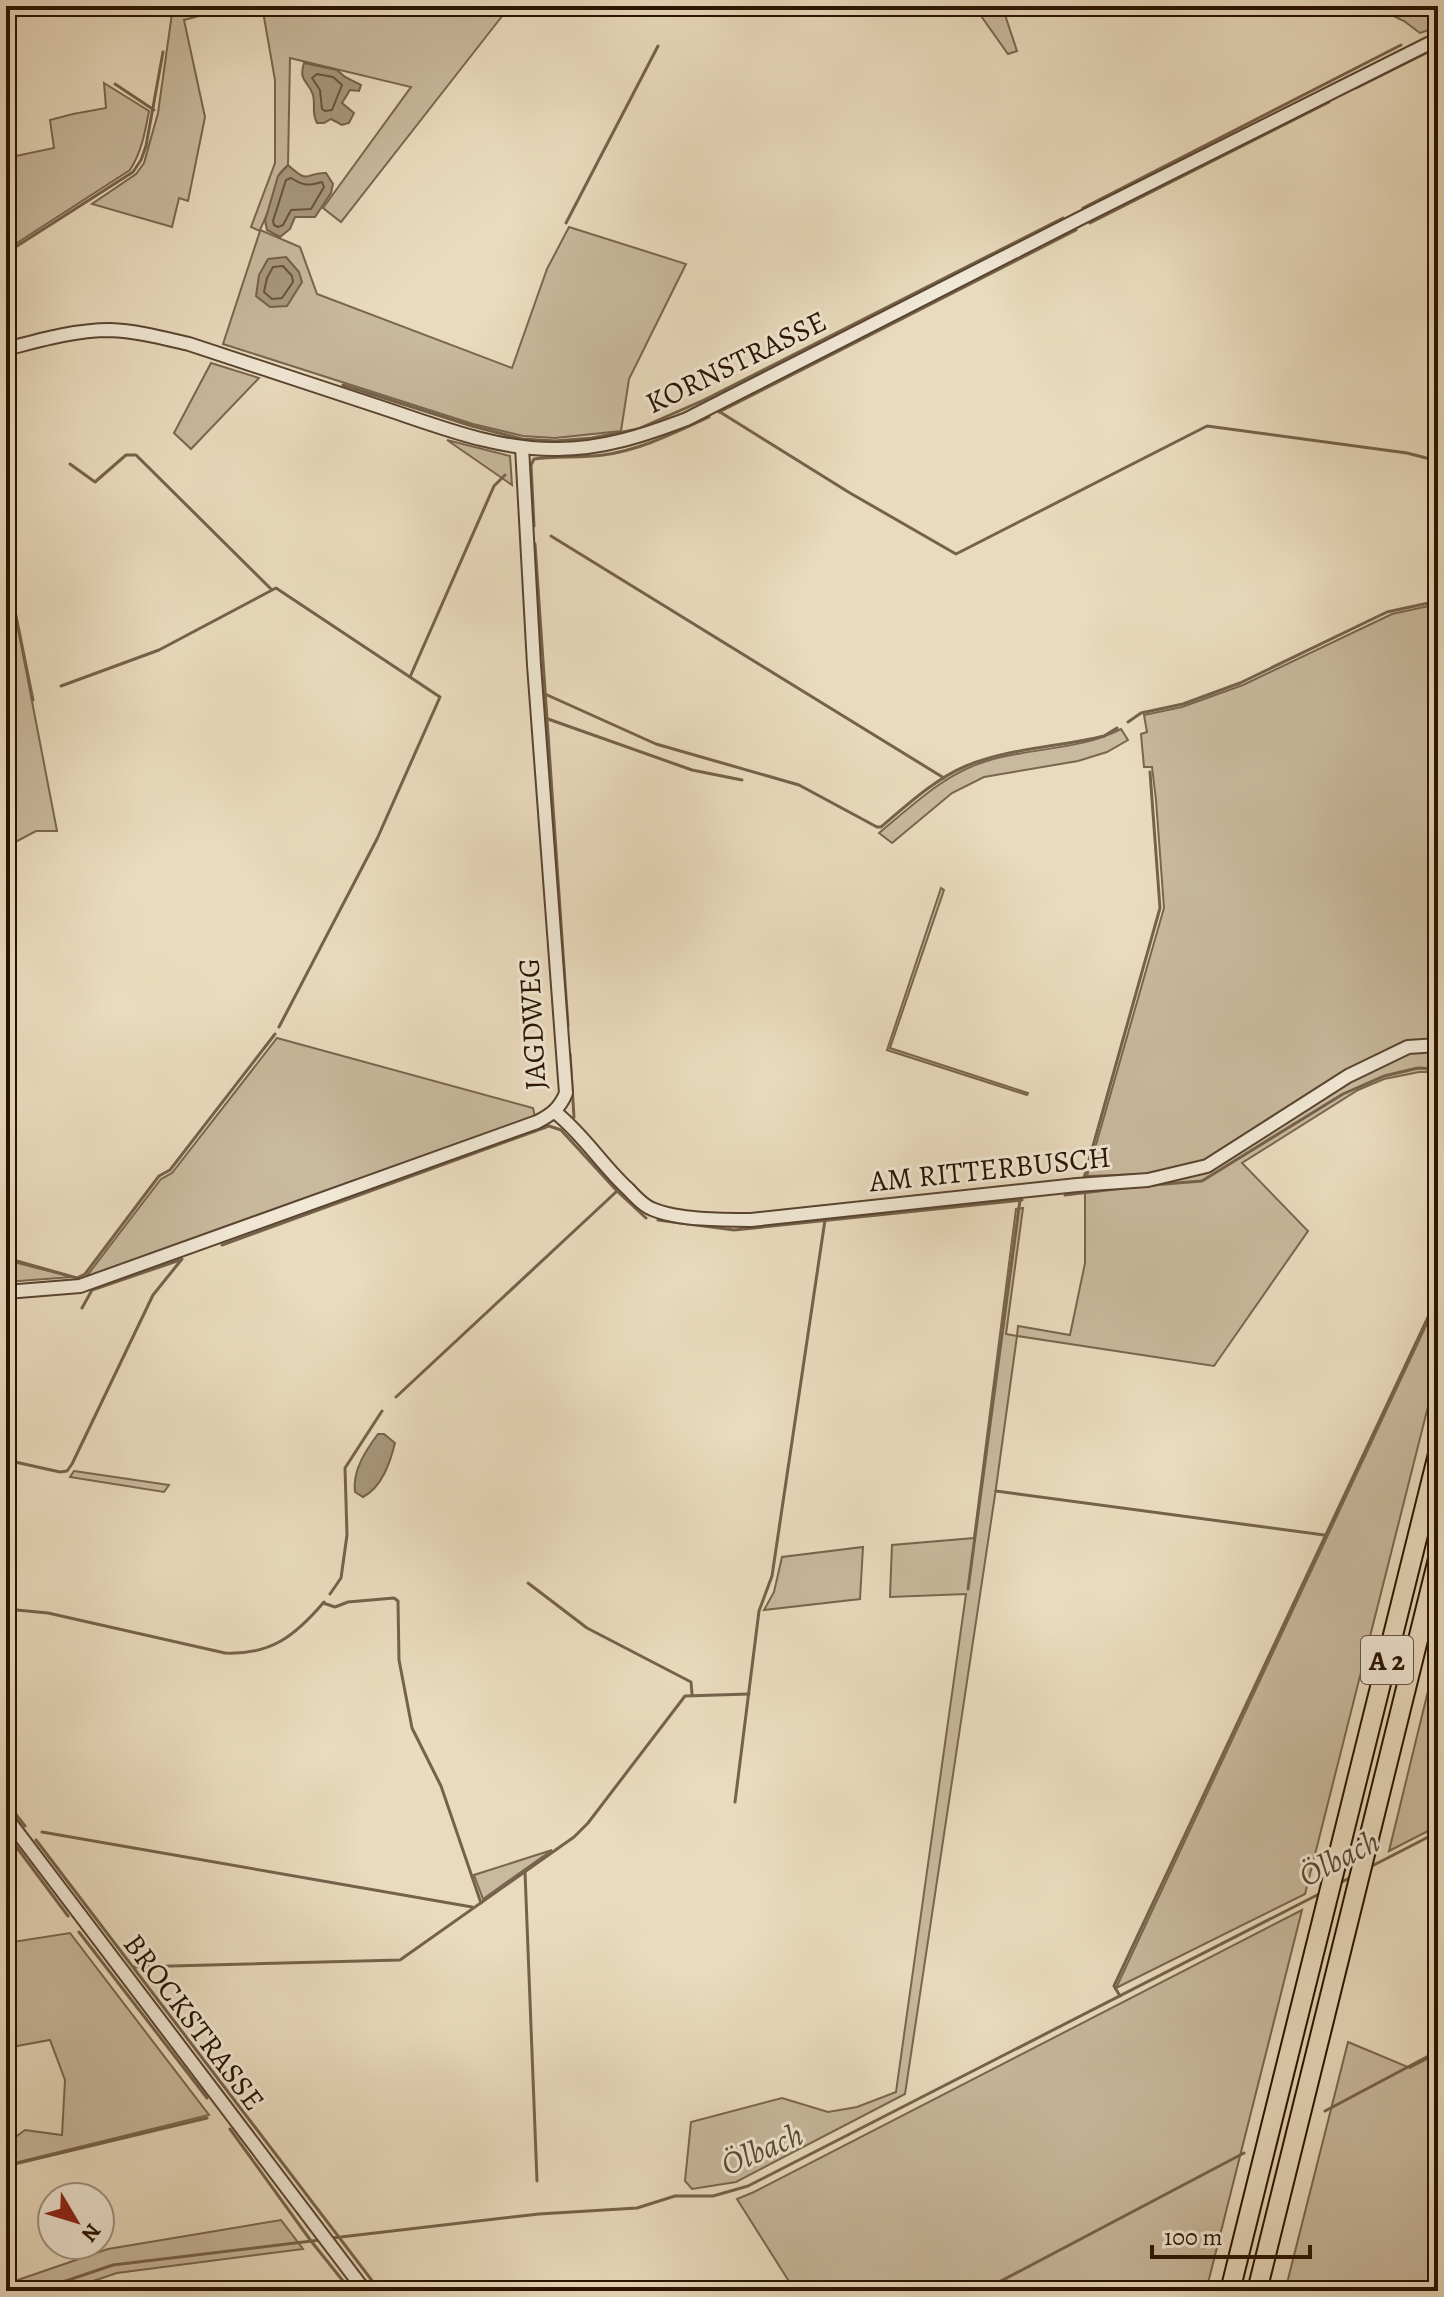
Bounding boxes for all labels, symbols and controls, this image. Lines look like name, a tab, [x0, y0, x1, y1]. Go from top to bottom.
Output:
street label: KORNSTRASSE	[639, 301, 833, 423]
street label: JAGDWEG	[509, 957, 555, 1091]
street label: AM RITTERBUSCH	[866, 1136, 1113, 1202]
road number: A 2	[1361, 1636, 1413, 1684]
water label: Ölbach	[1291, 1819, 1387, 1897]
street label: BROCKSTRASSE	[114, 1925, 274, 2119]
water label: Ölbach	[714, 2112, 810, 2186]
north arrow	[36, 2181, 116, 2261]
scale bar	[1152, 2209, 1310, 2259]
text: N	[74, 2217, 108, 2248]
text: 100 m	[1164, 2221, 1223, 2253]

